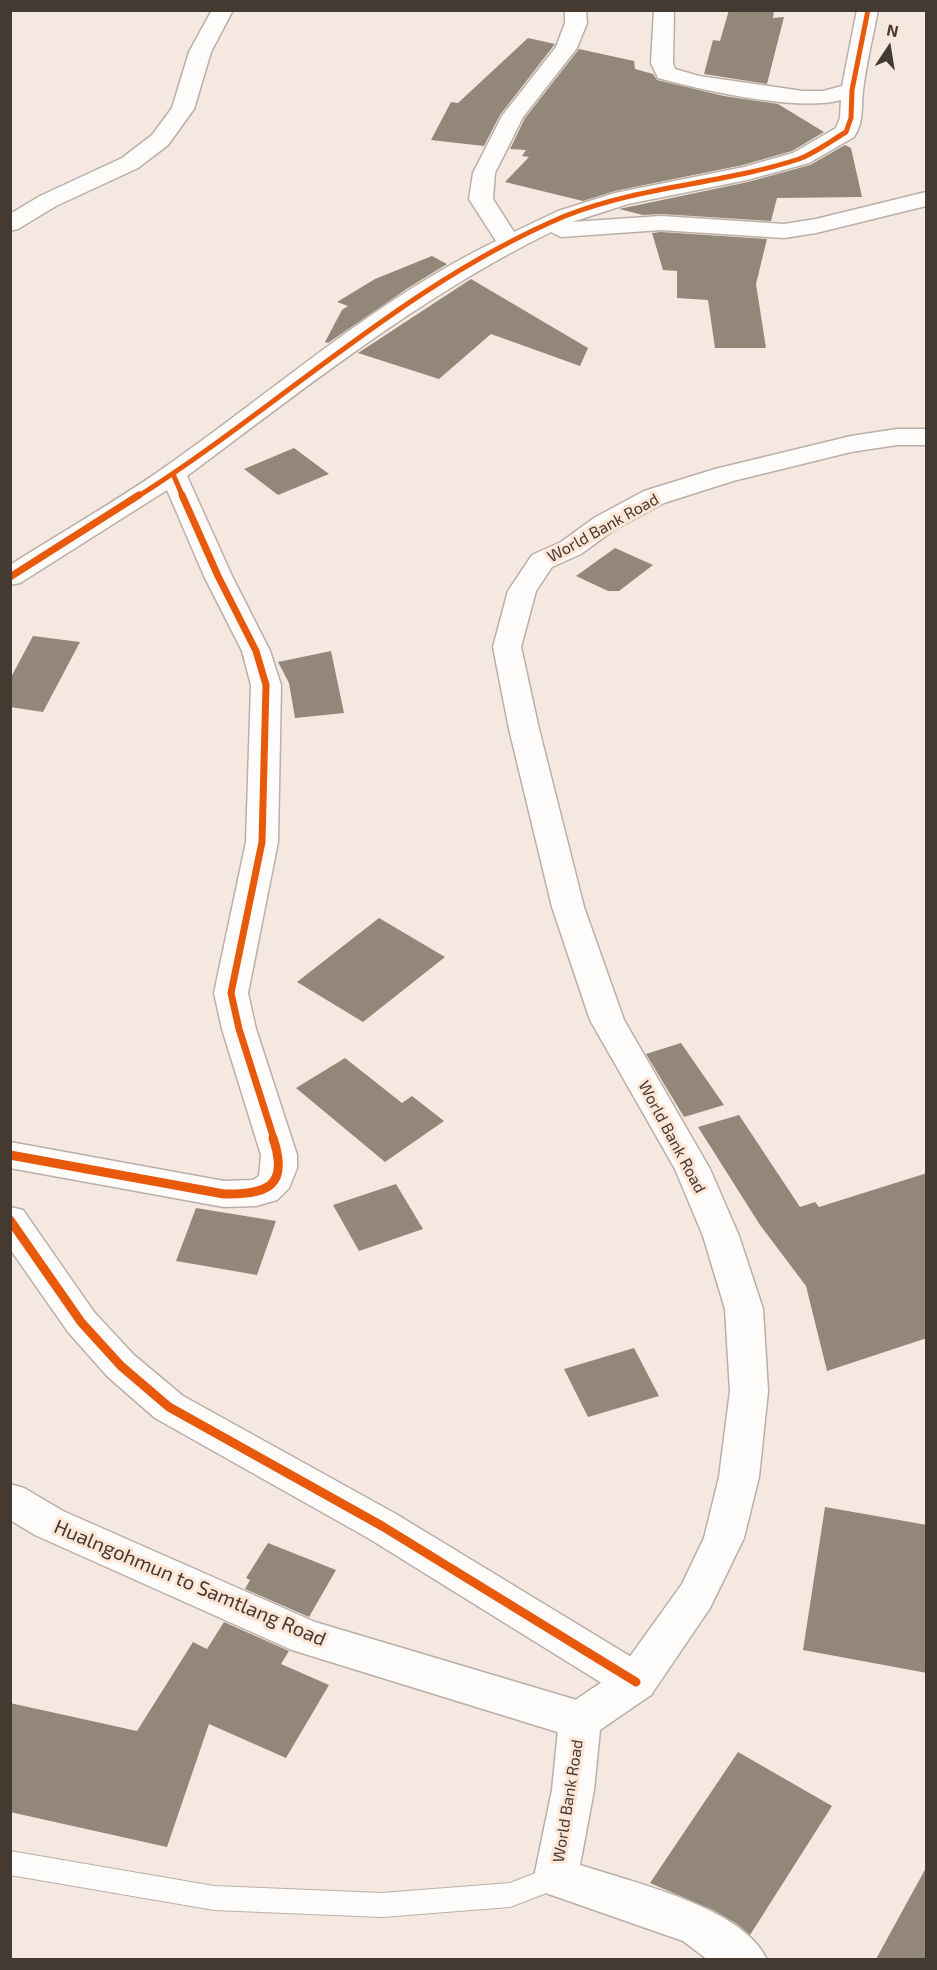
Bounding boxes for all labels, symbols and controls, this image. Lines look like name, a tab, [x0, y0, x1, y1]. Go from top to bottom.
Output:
north arrow	[859, 18, 919, 78]
text: N	[885, 19, 900, 40]
street label: World Bank Road	[544, 489, 662, 567]
street label: World Bank Road	[634, 1078, 710, 1196]
street label: Hualngohmun to Samtlang Road	[50, 1515, 330, 1651]
street label: World Bank Road	[549, 1738, 587, 1864]

